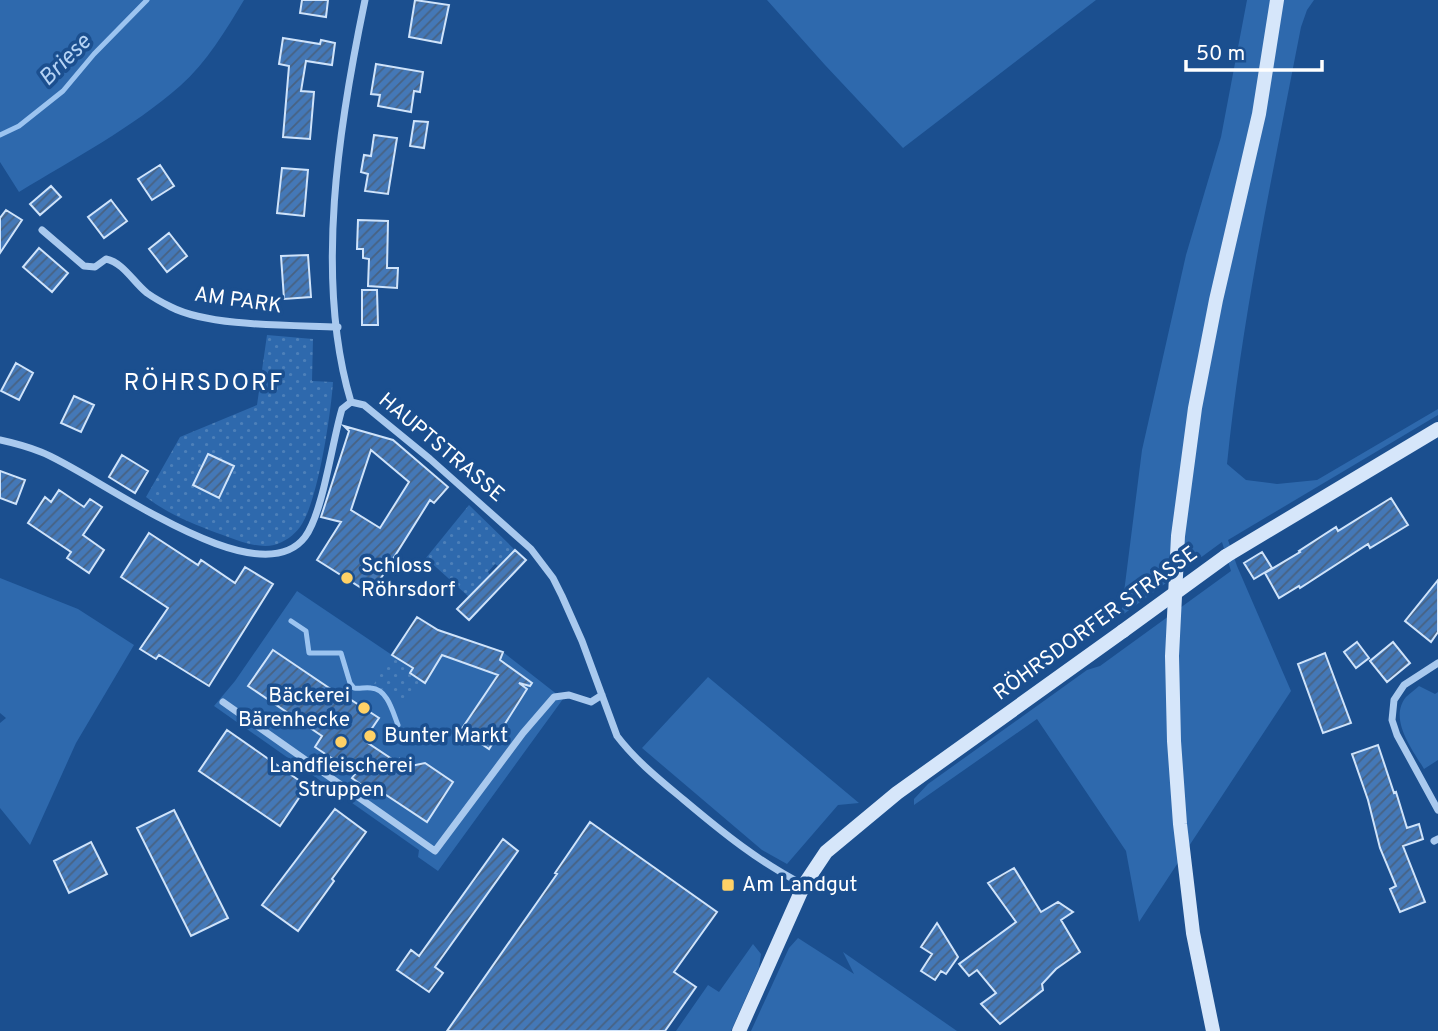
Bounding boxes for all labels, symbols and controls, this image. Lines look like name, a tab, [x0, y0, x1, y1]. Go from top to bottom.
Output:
water label: Briese	[34, 28, 99, 93]
scale bar	[1186, 28, 1322, 72]
text: 50 m	[1196, 41, 1245, 68]
street label: AM PARK	[192, 281, 284, 321]
district label: RÖHRSDORF	[124, 367, 284, 399]
street label: HAUPTSTRASSE	[372, 387, 510, 509]
street label: RÖHRSDORFER STRASSE	[989, 541, 1203, 707]
place label: Schloss Röhrsdorf	[361, 553, 455, 604]
marker: Schloss Röhrsdorf	[339, 570, 355, 586]
place label: Bäckerei Bärenhecke	[238, 683, 350, 734]
marker: Bäckerei Bärenhecke	[356, 700, 372, 716]
place label: Bunter Markt	[384, 723, 508, 750]
marker: Bunter Markt	[362, 728, 378, 744]
marker: Landfleischerei Struppen	[333, 734, 349, 750]
place label: Landfleischerei Struppen	[269, 753, 413, 804]
place label: Am Landgut	[742, 872, 858, 899]
marker: Am Landgut	[720, 877, 736, 893]

